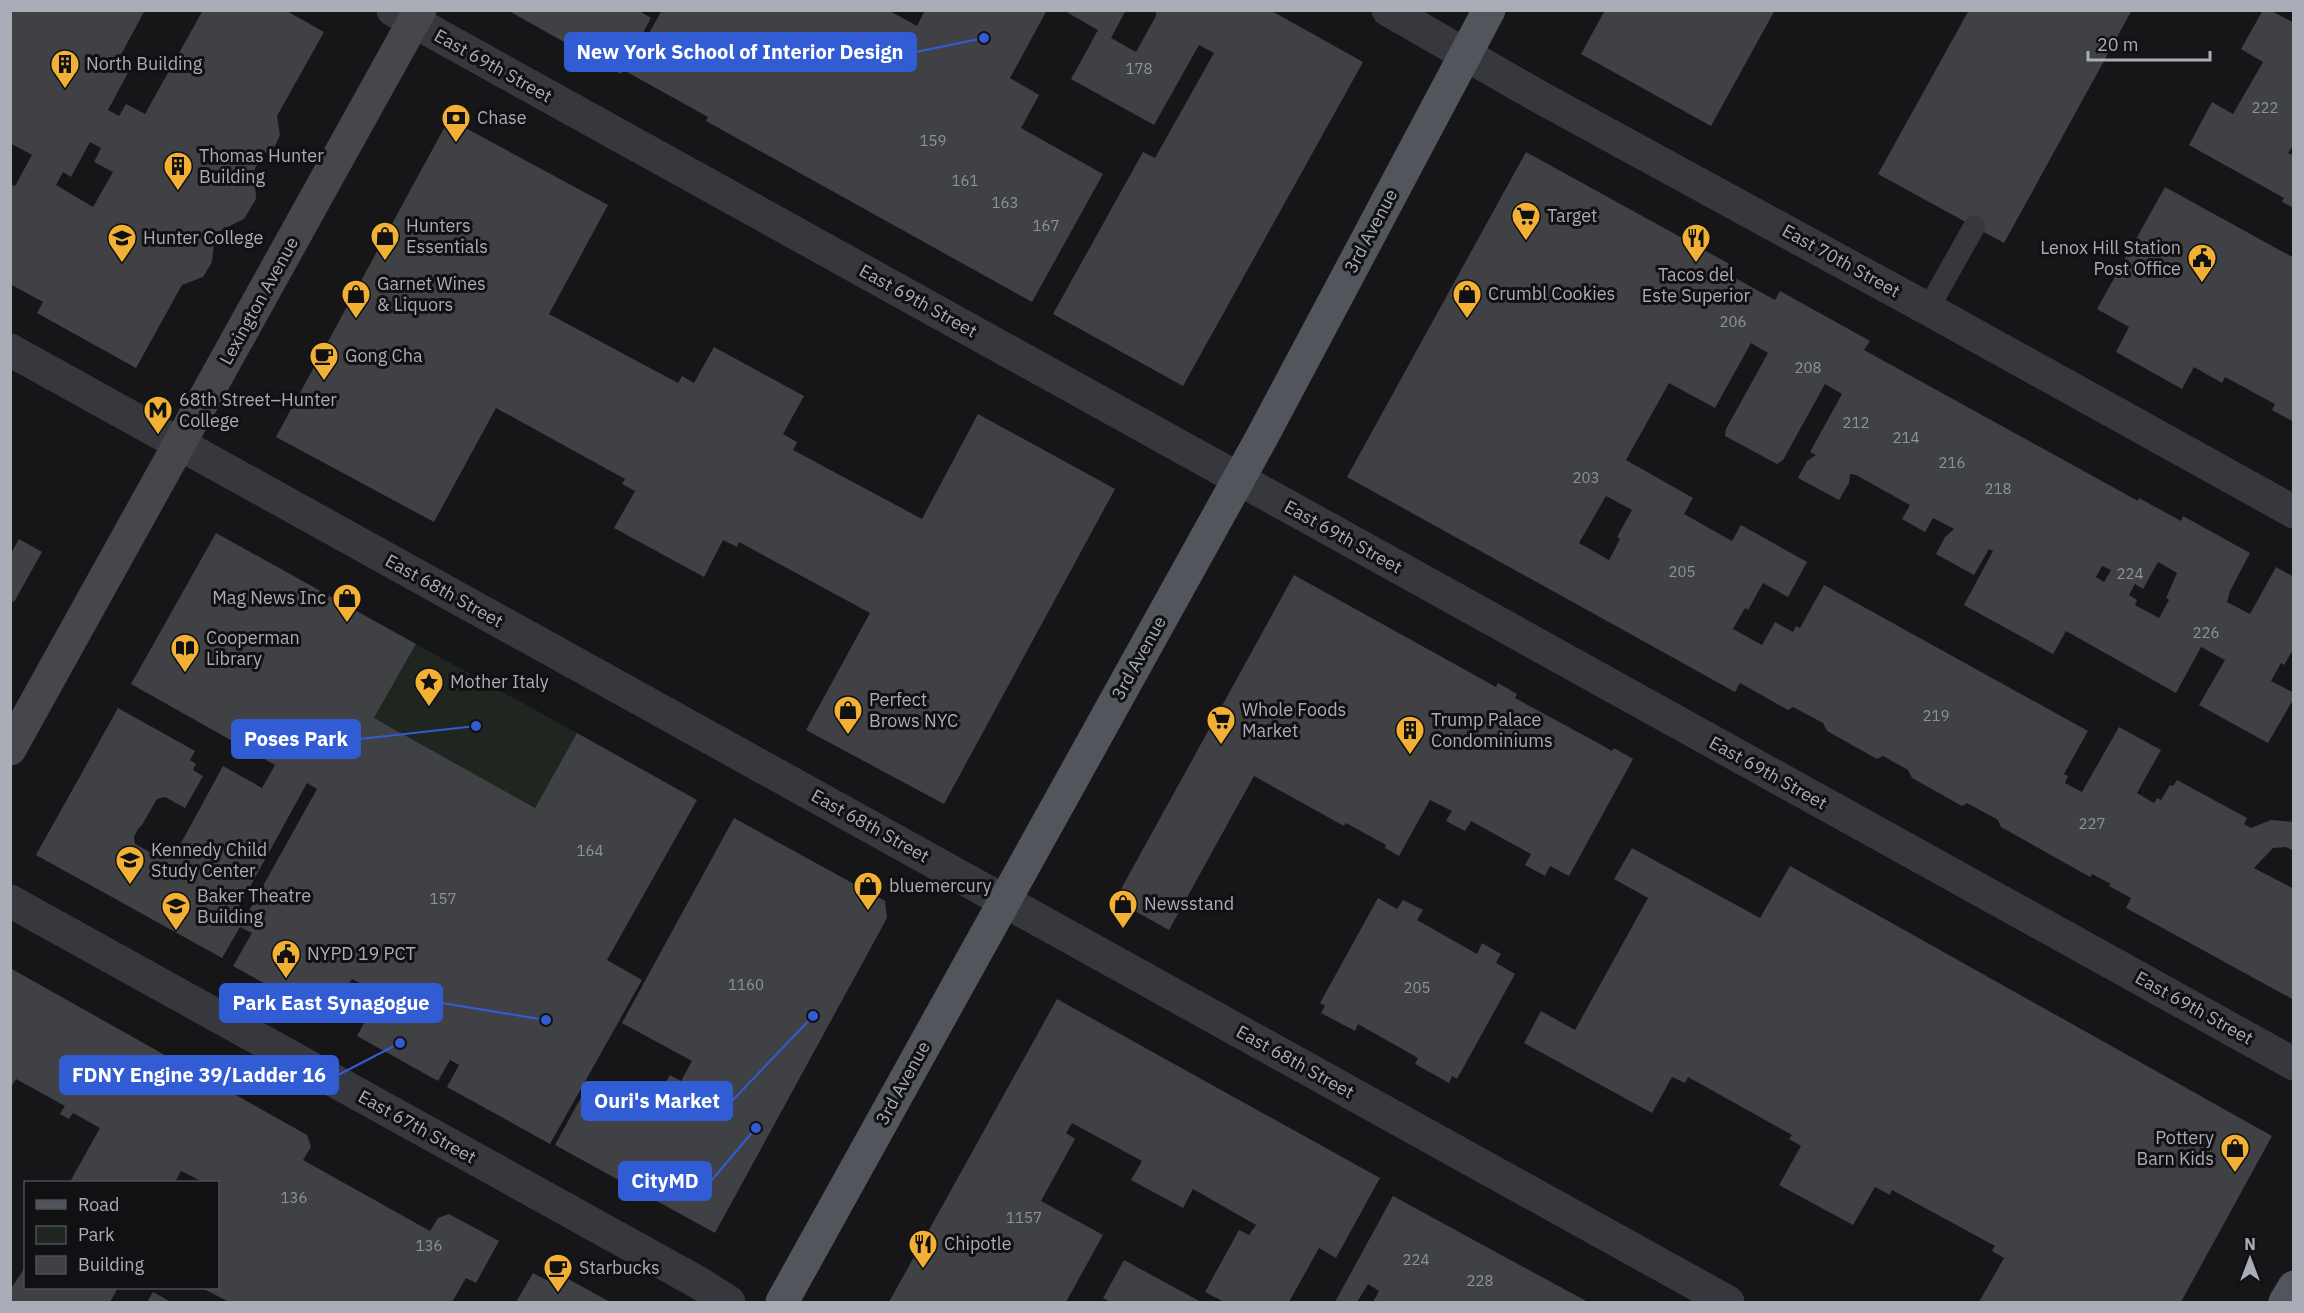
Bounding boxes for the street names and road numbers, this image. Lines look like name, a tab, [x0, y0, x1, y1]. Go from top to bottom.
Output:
street label: East 69th Street	[430, 24, 556, 107]
street label: 3rd Avenue	[1339, 185, 1402, 277]
street label: East 70th Street	[1778, 219, 1904, 302]
street label: Lexington Avenue	[214, 233, 303, 369]
street label: East 69th Street	[855, 259, 981, 342]
street label: East 69th Street	[1280, 495, 1406, 578]
street label: East 68th Street	[381, 549, 507, 632]
street label: 3rd Avenue	[1106, 612, 1171, 704]
street label: East 69th Street	[1705, 731, 1831, 814]
street label: East 68th Street	[807, 784, 933, 867]
street label: East 69th Street	[2131, 966, 2257, 1049]
street label: East 68th Street	[1232, 1020, 1358, 1103]
street label: 3rd Avenue	[870, 1037, 935, 1129]
street label: East 67th Street	[354, 1085, 480, 1168]

